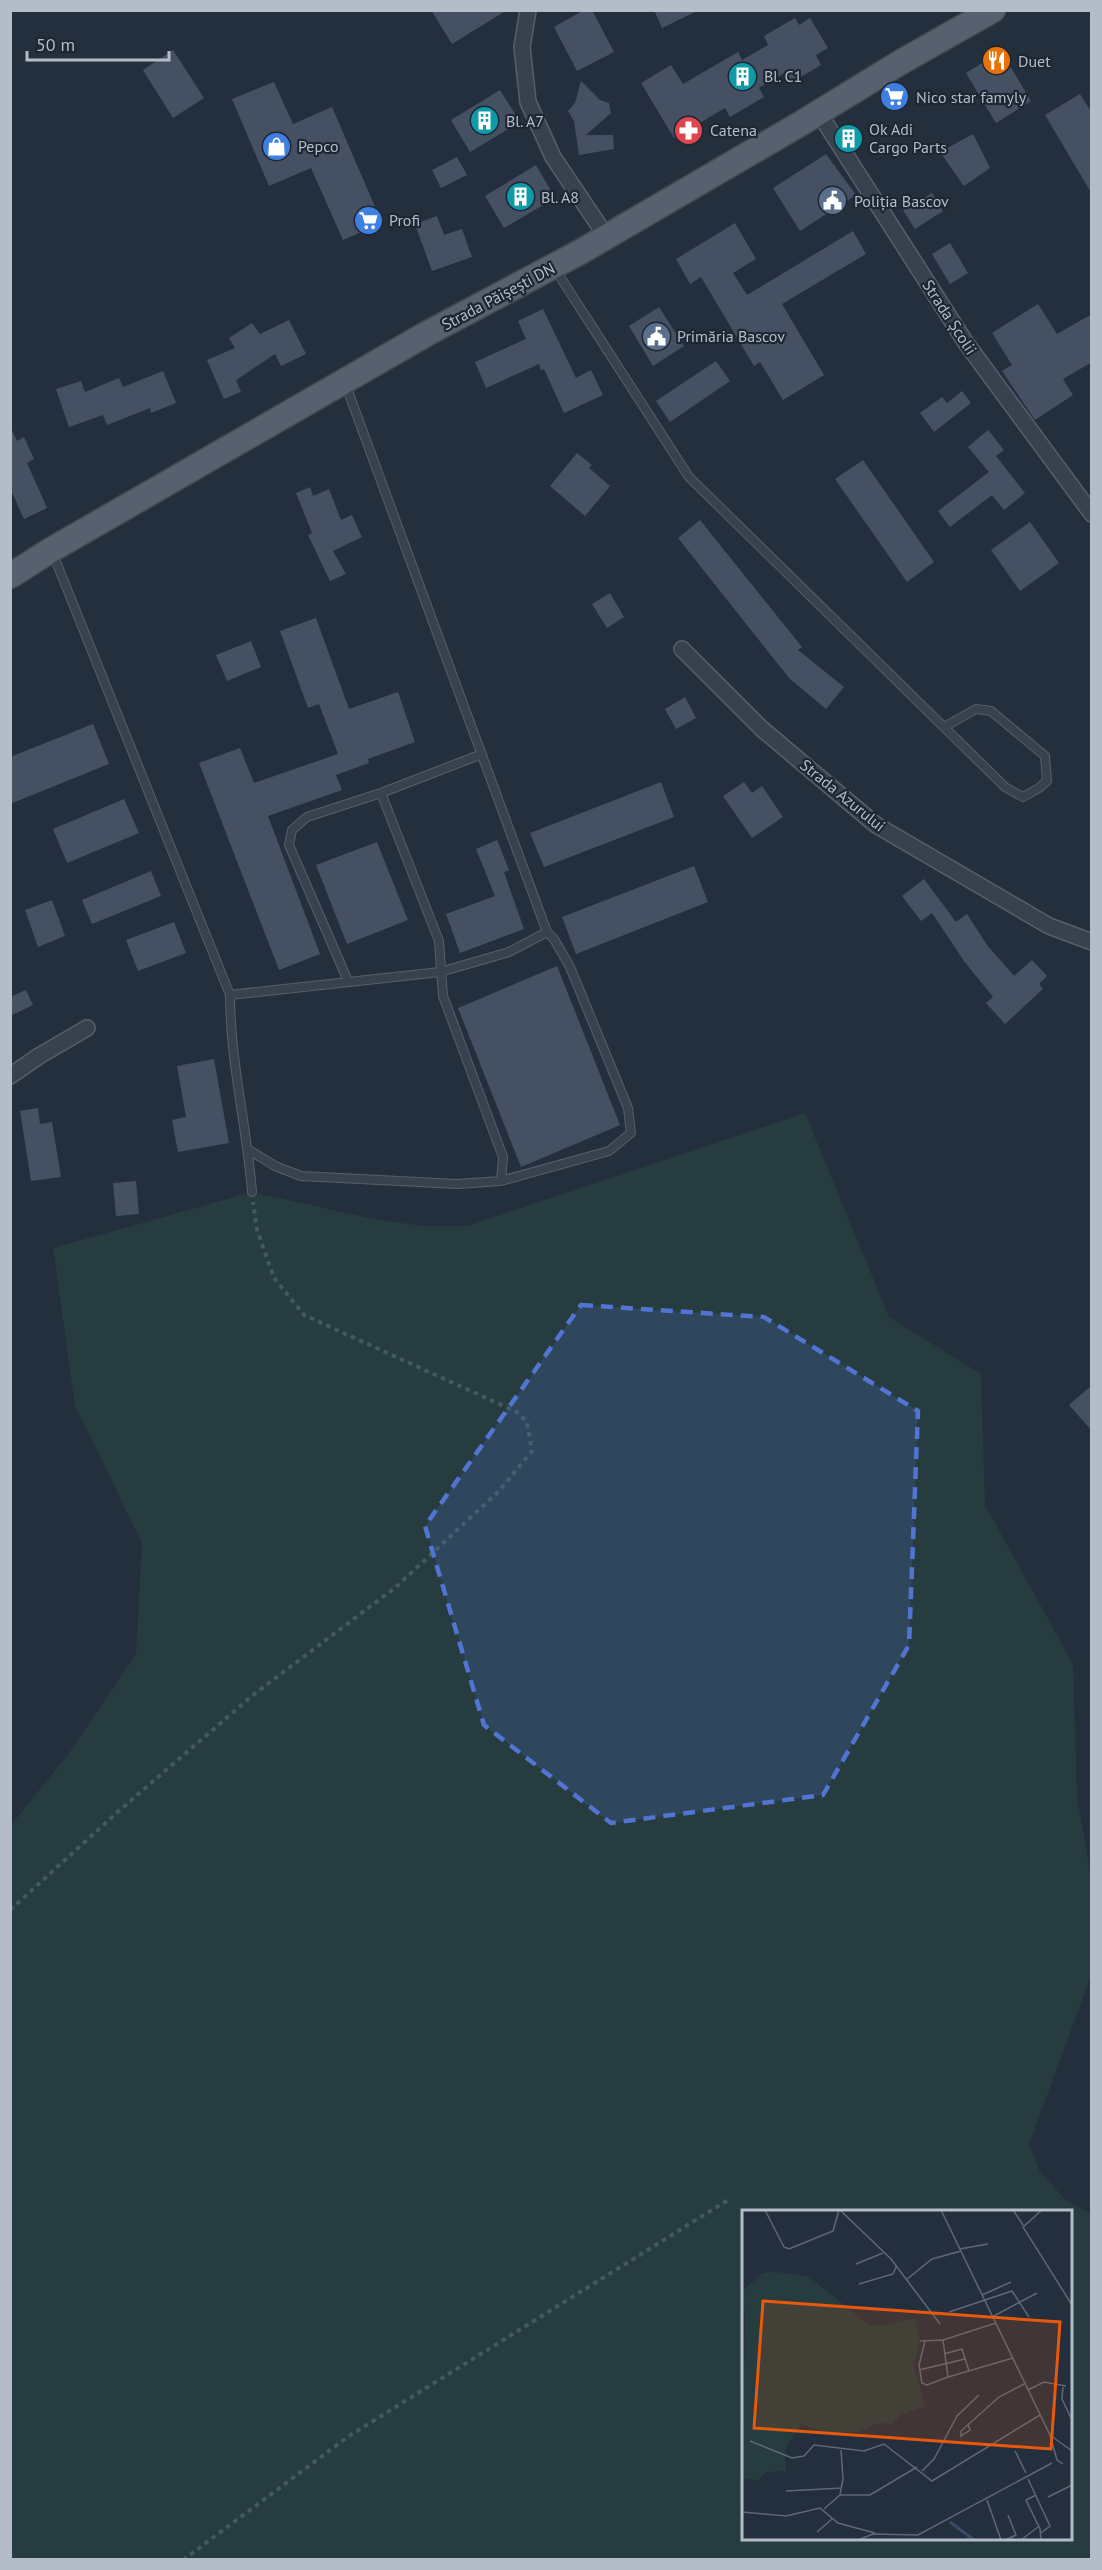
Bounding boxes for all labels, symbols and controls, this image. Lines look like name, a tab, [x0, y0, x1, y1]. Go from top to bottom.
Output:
scale bar	[27, 24, 170, 62]
text: 50 m	[36, 33, 75, 56]
restaurant icon: Duet	[981, 45, 1013, 77]
place label: Duet	[1018, 51, 1051, 71]
building icon: Bl. C1	[727, 60, 759, 92]
place label: Bl. C1	[764, 66, 802, 86]
supermarket icon: Nico star famyly	[879, 81, 911, 113]
place label: Nico star famyly	[916, 87, 1027, 107]
building icon: Bl. A7	[469, 105, 501, 137]
place label: Bl. A7	[506, 111, 544, 131]
pharmacy icon: Catena	[673, 114, 705, 146]
place label: Ok Adi Cargo Parts	[869, 119, 947, 157]
place label: Catena	[710, 120, 757, 140]
building icon: Ok Adi Cargo Parts	[832, 122, 864, 154]
shop icon: Pepco	[261, 130, 293, 162]
place label: Pepco	[298, 136, 339, 156]
building icon: Bl. A8	[504, 181, 536, 213]
public building icon: Poliția Bascov	[817, 185, 849, 217]
place label: Bl. A8	[541, 187, 579, 207]
place label: Poliția Bascov	[854, 191, 949, 211]
supermarket icon: Profi	[352, 204, 384, 236]
place label: Profi	[389, 210, 420, 230]
street label: Strada Păișești DN	[438, 258, 558, 334]
street label: Strada Școlii	[918, 276, 982, 358]
public building icon: Primăria Bascov	[640, 320, 672, 352]
place label: Primăria Bascov	[677, 326, 785, 346]
street label: Strada Azurului	[796, 754, 890, 836]
inset map	[742, 2210, 1072, 2540]

